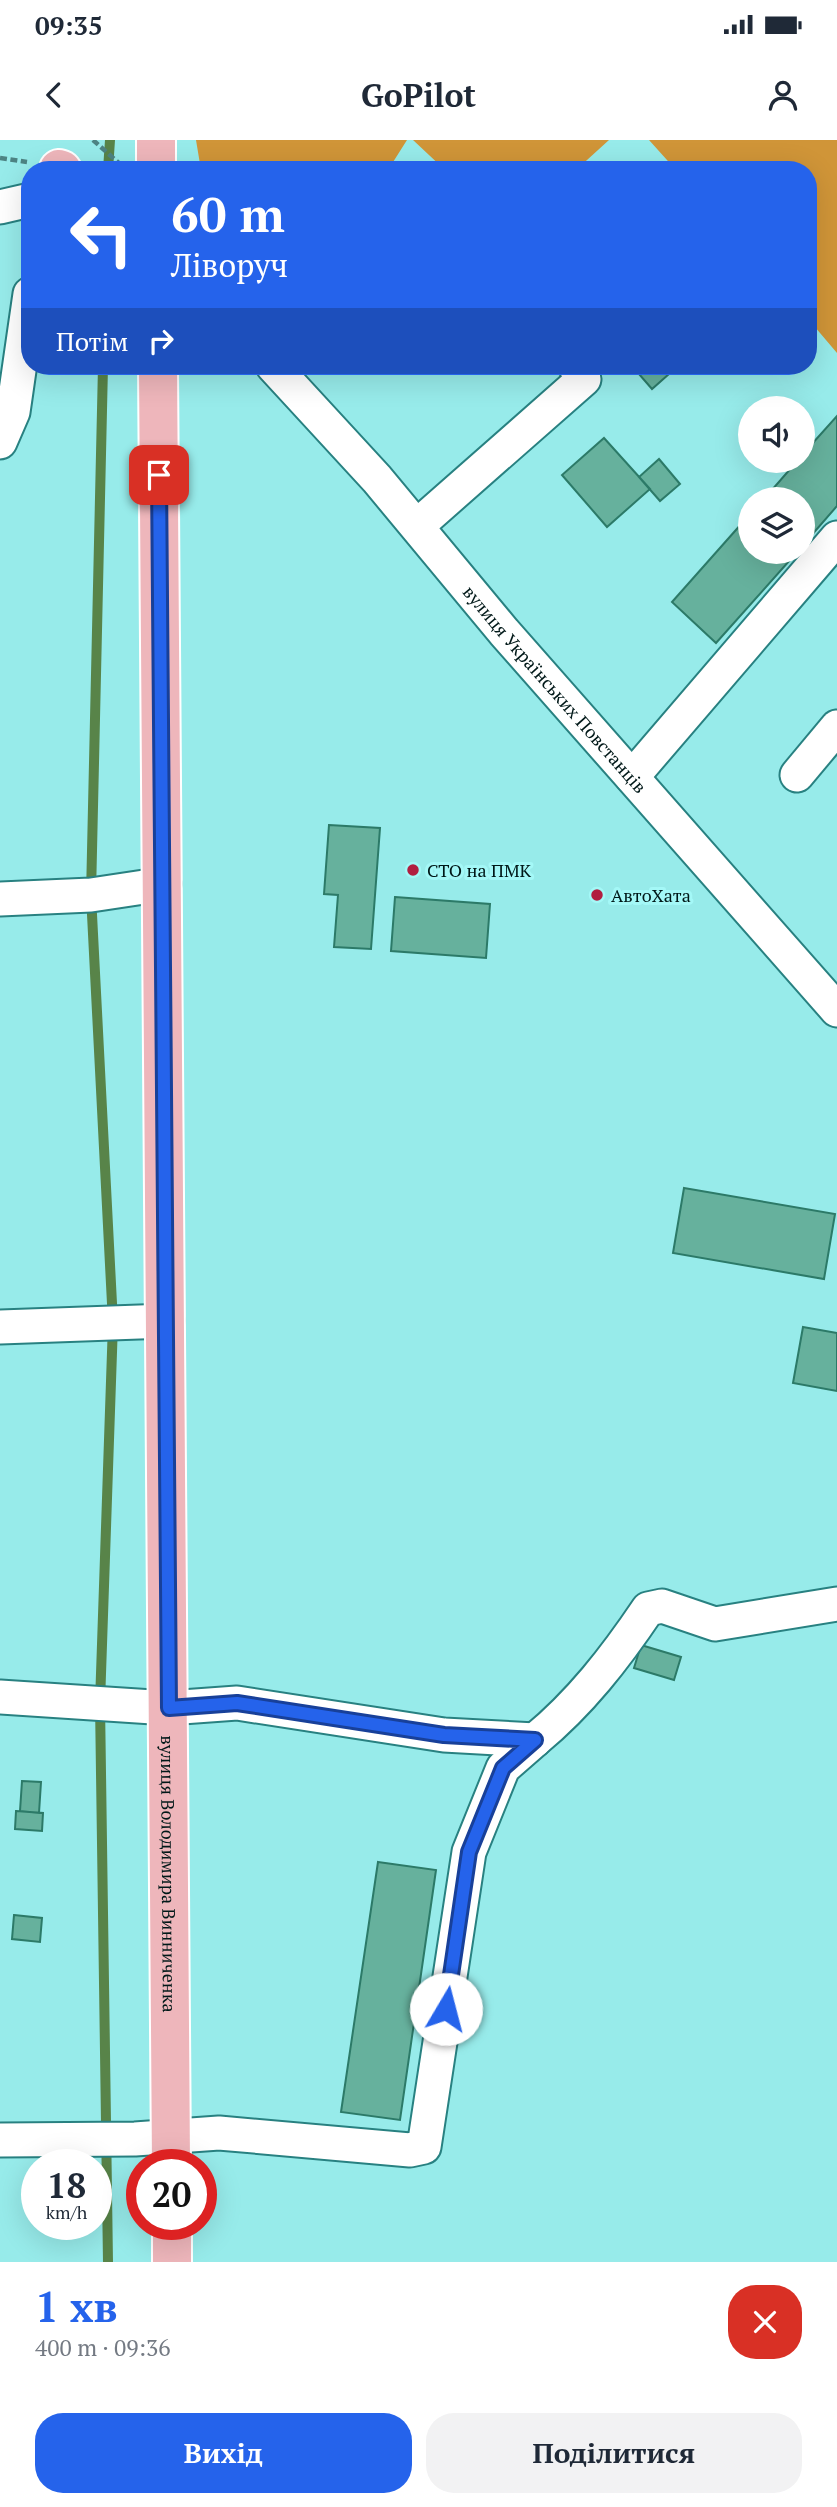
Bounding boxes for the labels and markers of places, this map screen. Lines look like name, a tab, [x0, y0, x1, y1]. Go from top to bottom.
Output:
pin	[129, 445, 189, 505]
place label: СТО на ПМК	[427, 858, 532, 882]
marker: СТО на ПМК	[405, 862, 421, 878]
place label: АвтоХата	[611, 883, 691, 907]
marker: АвтоХата	[589, 887, 605, 903]

